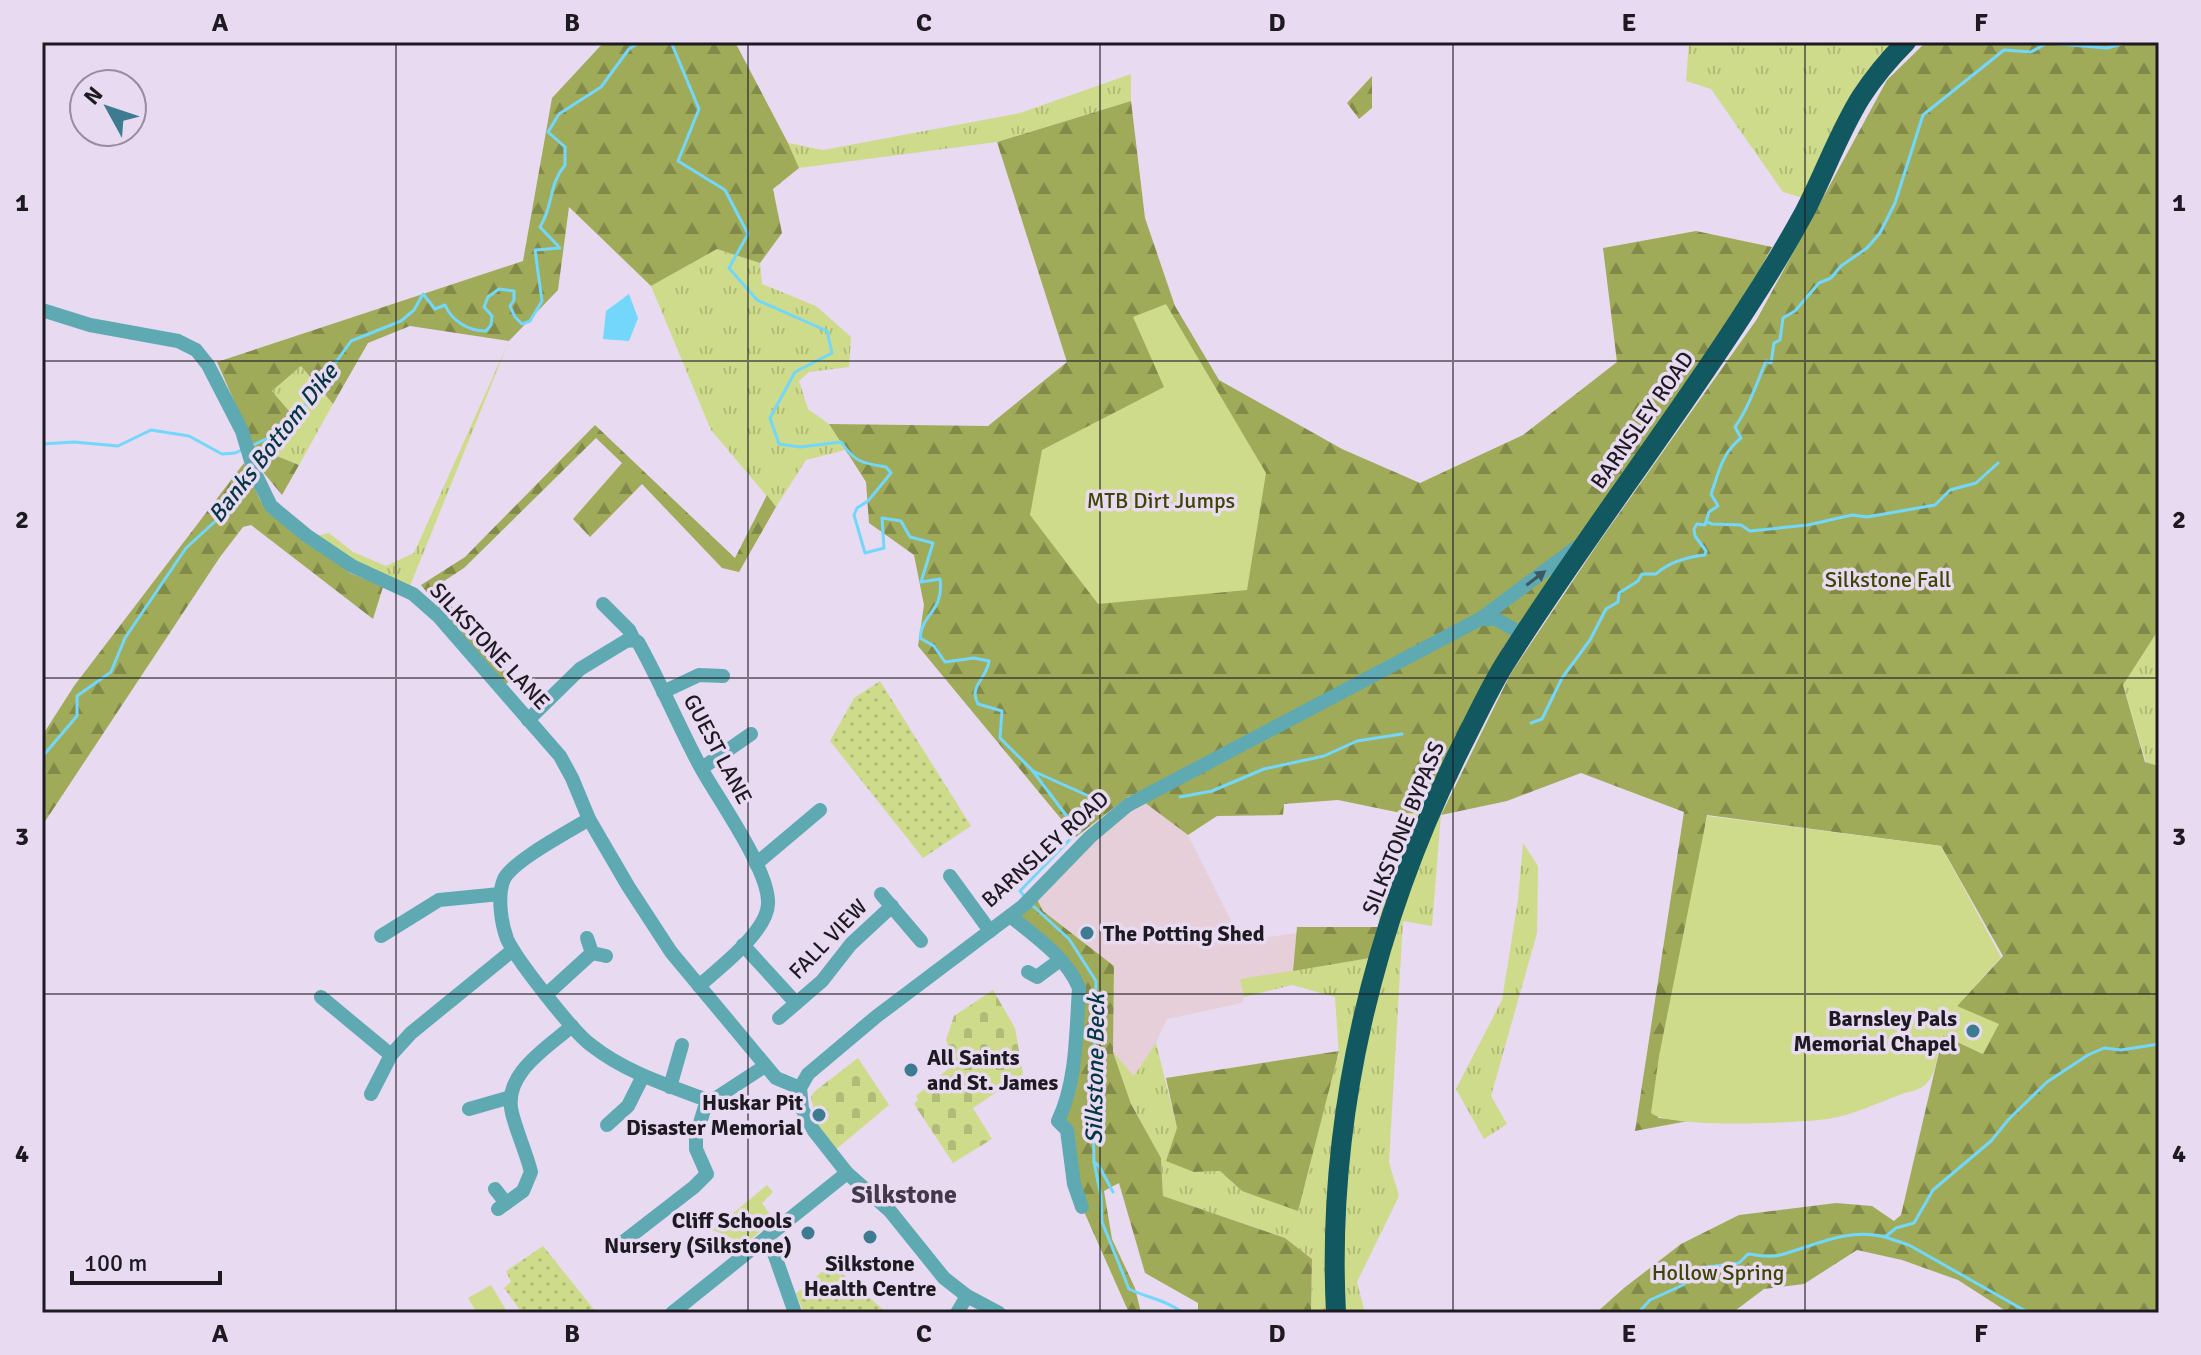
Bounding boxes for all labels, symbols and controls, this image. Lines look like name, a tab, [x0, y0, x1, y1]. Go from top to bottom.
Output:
text: A	[212, 7, 229, 39]
text: B	[564, 7, 580, 39]
text: C	[916, 7, 932, 39]
text: D	[1268, 7, 1286, 39]
text: E	[1622, 7, 1636, 39]
text: F	[1974, 7, 1988, 39]
north arrow	[68, 68, 148, 148]
text: N	[78, 81, 108, 110]
text: 1	[15, 187, 29, 219]
text: 1	[2172, 187, 2186, 219]
street label: BARNSLEY ROAD	[1585, 346, 1699, 494]
water label: Banks Bottom Dike	[202, 357, 345, 528]
park label: MTB Dirt Jumps	[1087, 487, 1235, 514]
text: 2	[15, 504, 29, 536]
text: 2	[2172, 504, 2186, 536]
park label: Silkstone Fall	[1825, 566, 1951, 593]
one-way arrow	[1526, 571, 1546, 587]
street label: SILKSTONE LANE	[424, 577, 556, 715]
street label: GUEST LANE	[678, 689, 758, 809]
street label: SILKSTONE BYPASS	[1356, 737, 1450, 919]
street label: BARNSLEY ROAD	[976, 785, 1114, 913]
text: 3	[15, 821, 29, 853]
text: 3	[2172, 821, 2186, 853]
street label: FALL VIEW	[783, 893, 873, 985]
place label: The Potting Shed	[1103, 920, 1265, 947]
marker: The Potting Shed	[1078, 924, 1096, 942]
water label: Silkstone Beck	[1079, 992, 1111, 1144]
place label: Barnsley Pals Memorial Chapel	[1793, 1005, 1957, 1057]
marker: Barnsley Pals Memorial Chapel	[1964, 1022, 1982, 1040]
place label: All Saints and St. James	[927, 1044, 1059, 1096]
marker: All Saints and St. James	[902, 1061, 920, 1079]
place label: Huskar Pit Disaster Memorial	[626, 1089, 803, 1141]
marker: Huskar Pit Disaster Memorial	[810, 1106, 828, 1124]
text: 4	[15, 1138, 29, 1170]
text: 4	[2172, 1138, 2186, 1170]
district label: Silkstone	[851, 1179, 957, 1211]
place label: Cliff Schools Nursery (Silkstone)	[604, 1207, 792, 1259]
marker: Cliff Schools Nursery (Silkstone)	[799, 1224, 817, 1242]
marker: Silkstone Health Centre	[861, 1228, 879, 1246]
scale bar	[72, 1235, 220, 1285]
text: 100 m	[84, 1248, 147, 1278]
place label: Silkstone Health Centre	[804, 1250, 936, 1302]
park label: Hollow Spring	[1652, 1259, 1784, 1286]
text: A	[212, 1318, 229, 1350]
text: B	[564, 1318, 580, 1350]
text: C	[916, 1318, 932, 1350]
text: D	[1268, 1318, 1286, 1350]
text: E	[1622, 1318, 1636, 1350]
text: F	[1974, 1318, 1988, 1350]

